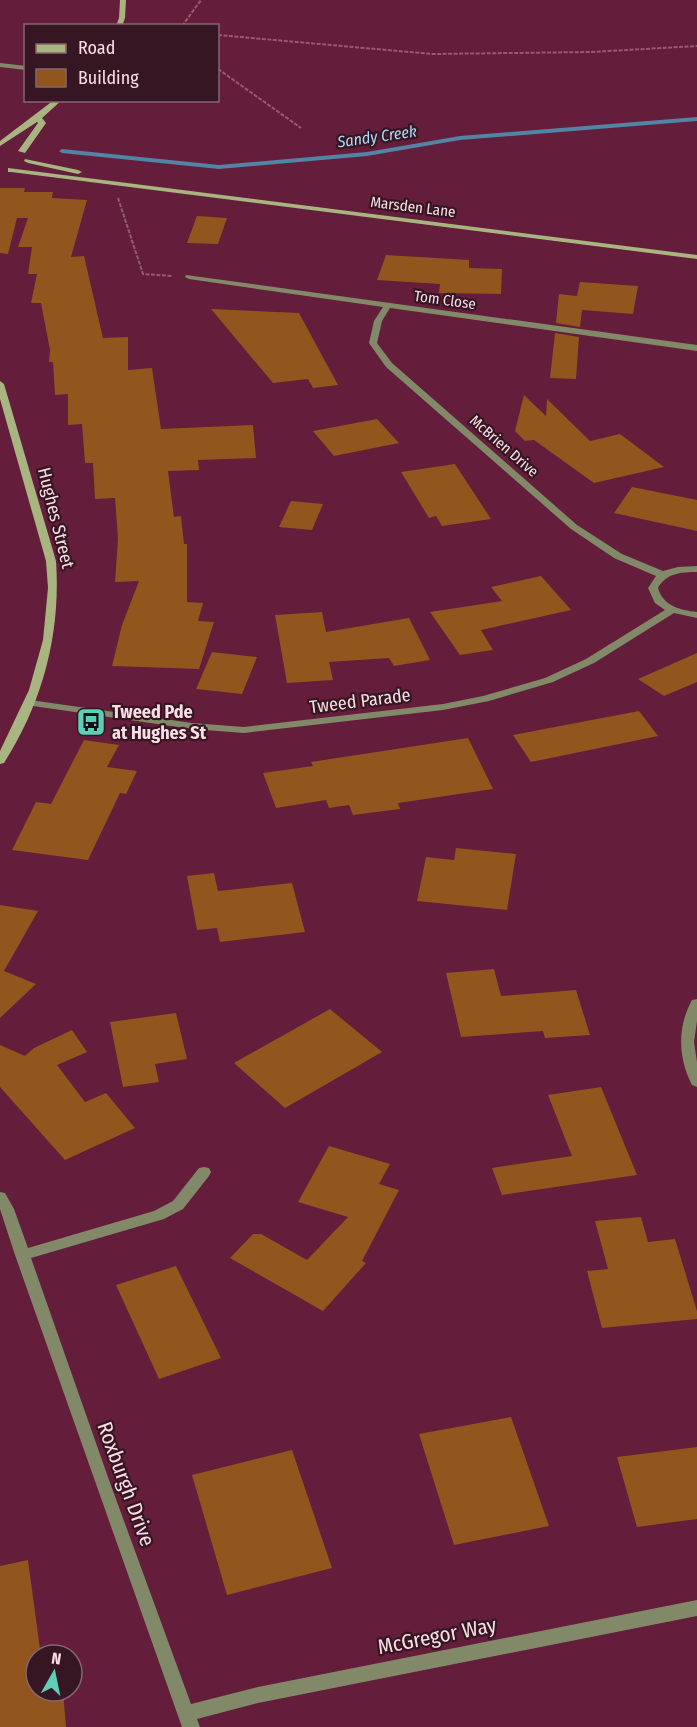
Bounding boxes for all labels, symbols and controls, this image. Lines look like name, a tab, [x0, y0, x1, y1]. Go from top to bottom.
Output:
legend	[24, 24, 219, 102]
text: Road	[78, 37, 115, 59]
text: Building	[78, 67, 139, 89]
water label: Sandy Creek	[335, 122, 418, 152]
street label: Marsden Lane	[369, 193, 457, 221]
street label: Tom Close	[413, 287, 477, 313]
street label: McBrien Drive	[466, 411, 542, 481]
street label: Hughes Street	[33, 465, 79, 571]
street label: Tweed Parade	[308, 684, 412, 718]
place label: Tweed Pde at Hughes St	[112, 701, 207, 744]
bus stop icon: Tweed Pde at Hughes St	[75, 706, 107, 738]
street label: Roxburgh Drive	[91, 1418, 161, 1550]
street label: McGregor Way	[375, 1612, 499, 1660]
north arrow	[24, 1643, 84, 1703]
text: N	[50, 1649, 62, 1669]

